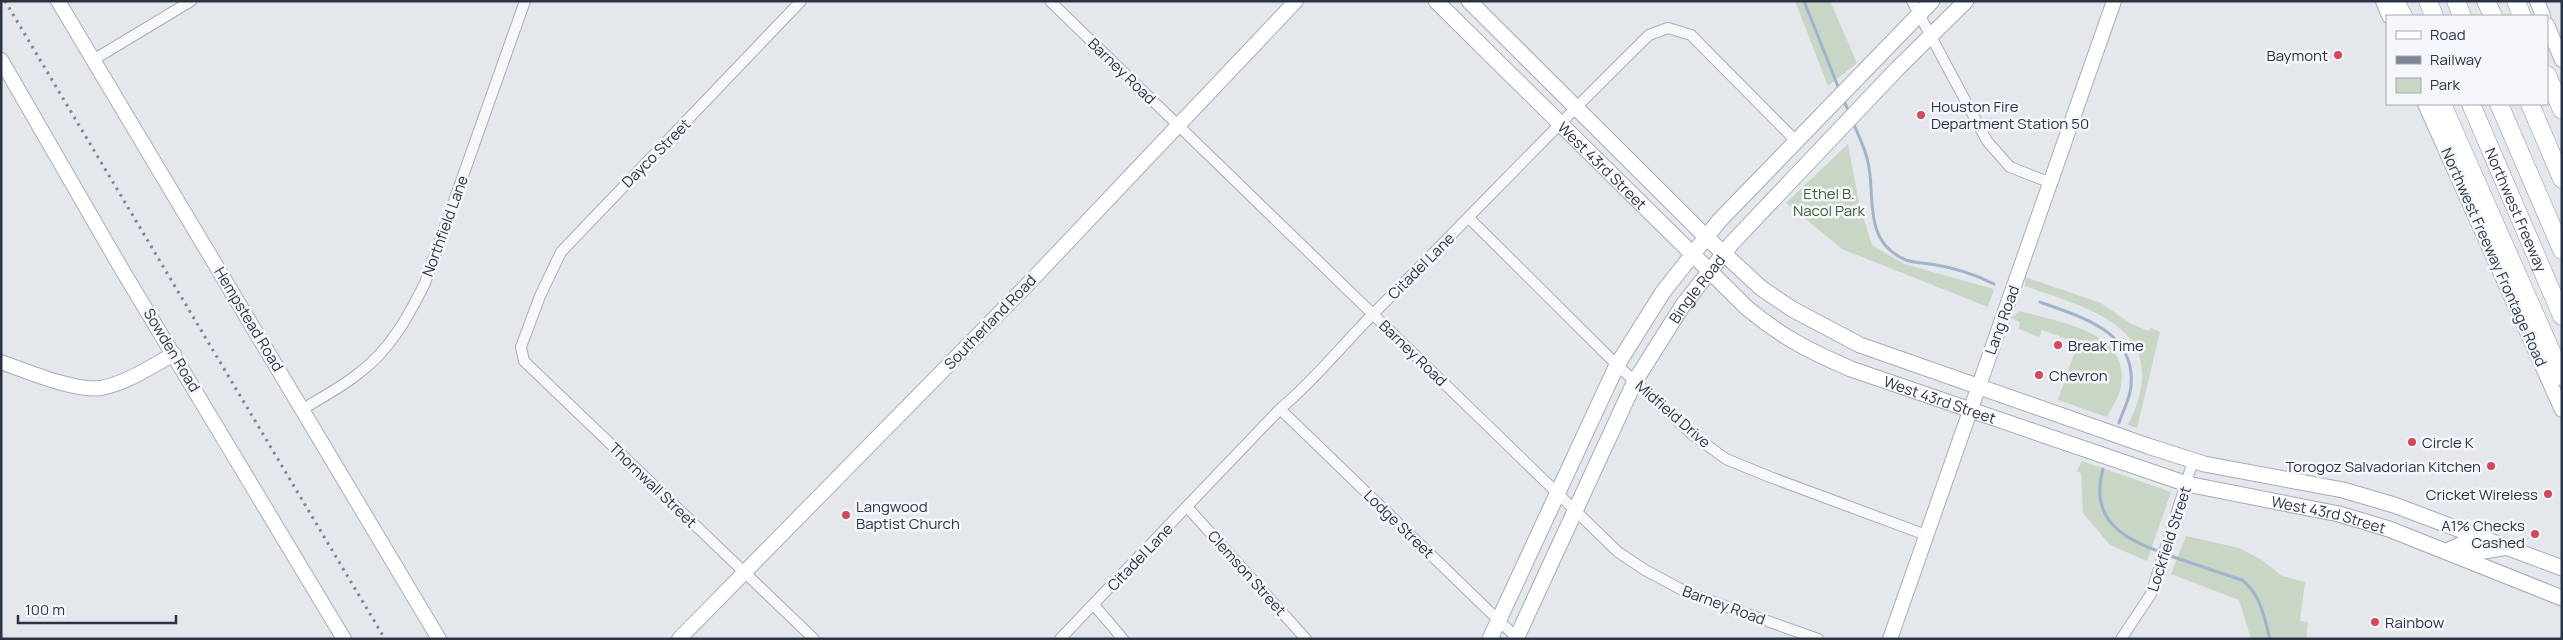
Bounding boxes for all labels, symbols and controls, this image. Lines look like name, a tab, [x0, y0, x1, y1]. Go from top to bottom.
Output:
legend	[2386, 15, 2548, 105]
text: Road	[2430, 24, 2466, 45]
street label: Barney Road	[1083, 33, 1161, 109]
place label: Baymont	[2267, 45, 2328, 66]
marker: Baymont	[2332, 49, 2344, 61]
text: Railway	[2430, 49, 2482, 70]
text: Park	[2430, 74, 2460, 95]
place label: Houston Fire Department Station 50	[1931, 96, 2089, 134]
marker: Houston Fire Department Station 50	[1915, 109, 1927, 121]
street label: Dayco Street	[617, 114, 695, 192]
street label: West 43rd Street	[1553, 117, 1652, 214]
street label: Northwest Freeway Frontage Road	[2436, 144, 2552, 370]
street label: Northwest Freeway	[2480, 144, 2552, 275]
street label: Northfield Lane	[417, 172, 473, 280]
park label: Ethel B. Nacol Park	[1793, 183, 1866, 221]
street label: Citadel Lane	[1383, 228, 1459, 304]
street label: Bingle Road	[1664, 250, 1729, 327]
street label: Hempstead Road	[210, 263, 288, 375]
street label: Southerland Road	[939, 270, 1041, 374]
street label: Lang Road	[1980, 282, 2024, 358]
street label: Sowden Road	[139, 304, 205, 396]
street label: Barney Road	[1374, 315, 1452, 391]
place label: Break Time	[2068, 335, 2144, 356]
marker: Break Time	[2052, 339, 2064, 351]
place label: Chevron	[2049, 365, 2108, 386]
marker: Chevron	[2033, 369, 2045, 381]
street label: West 43rd Street	[1881, 371, 1999, 428]
street label: Midfield Drive	[1631, 375, 1715, 453]
place label: Circle K	[2422, 432, 2474, 453]
marker: Circle K	[2406, 436, 2418, 448]
street label: Thornwall Street	[605, 438, 701, 532]
place label: Torogoz Salvadorian Kitchen	[2286, 456, 2481, 477]
marker: Torogoz Salvadorian Kitchen	[2485, 460, 2497, 472]
street label: Lockfield Street	[2142, 484, 2196, 594]
place label: Cricket Wireless	[2426, 484, 2538, 505]
street label: Lodge Street	[1359, 485, 1439, 563]
marker: Cricket Wireless	[2542, 488, 2554, 500]
street label: West 43rd Street	[2270, 490, 2388, 538]
place label: Langwood Baptist Church	[856, 496, 960, 534]
marker: Langwood Baptist Church	[840, 509, 852, 521]
place label: A1% Checks Cashed	[2441, 515, 2525, 553]
street label: Citadel Lane	[1102, 518, 1178, 595]
street label: Clemson Street	[1203, 526, 1291, 620]
marker: A1% Checks Cashed	[2529, 528, 2541, 540]
street label: Barney Road	[1680, 580, 1768, 630]
scale bar	[18, 592, 175, 624]
text: 100 m	[25, 599, 65, 620]
place label: Rainbow	[2385, 612, 2445, 633]
marker: Rainbow	[2369, 616, 2381, 628]

